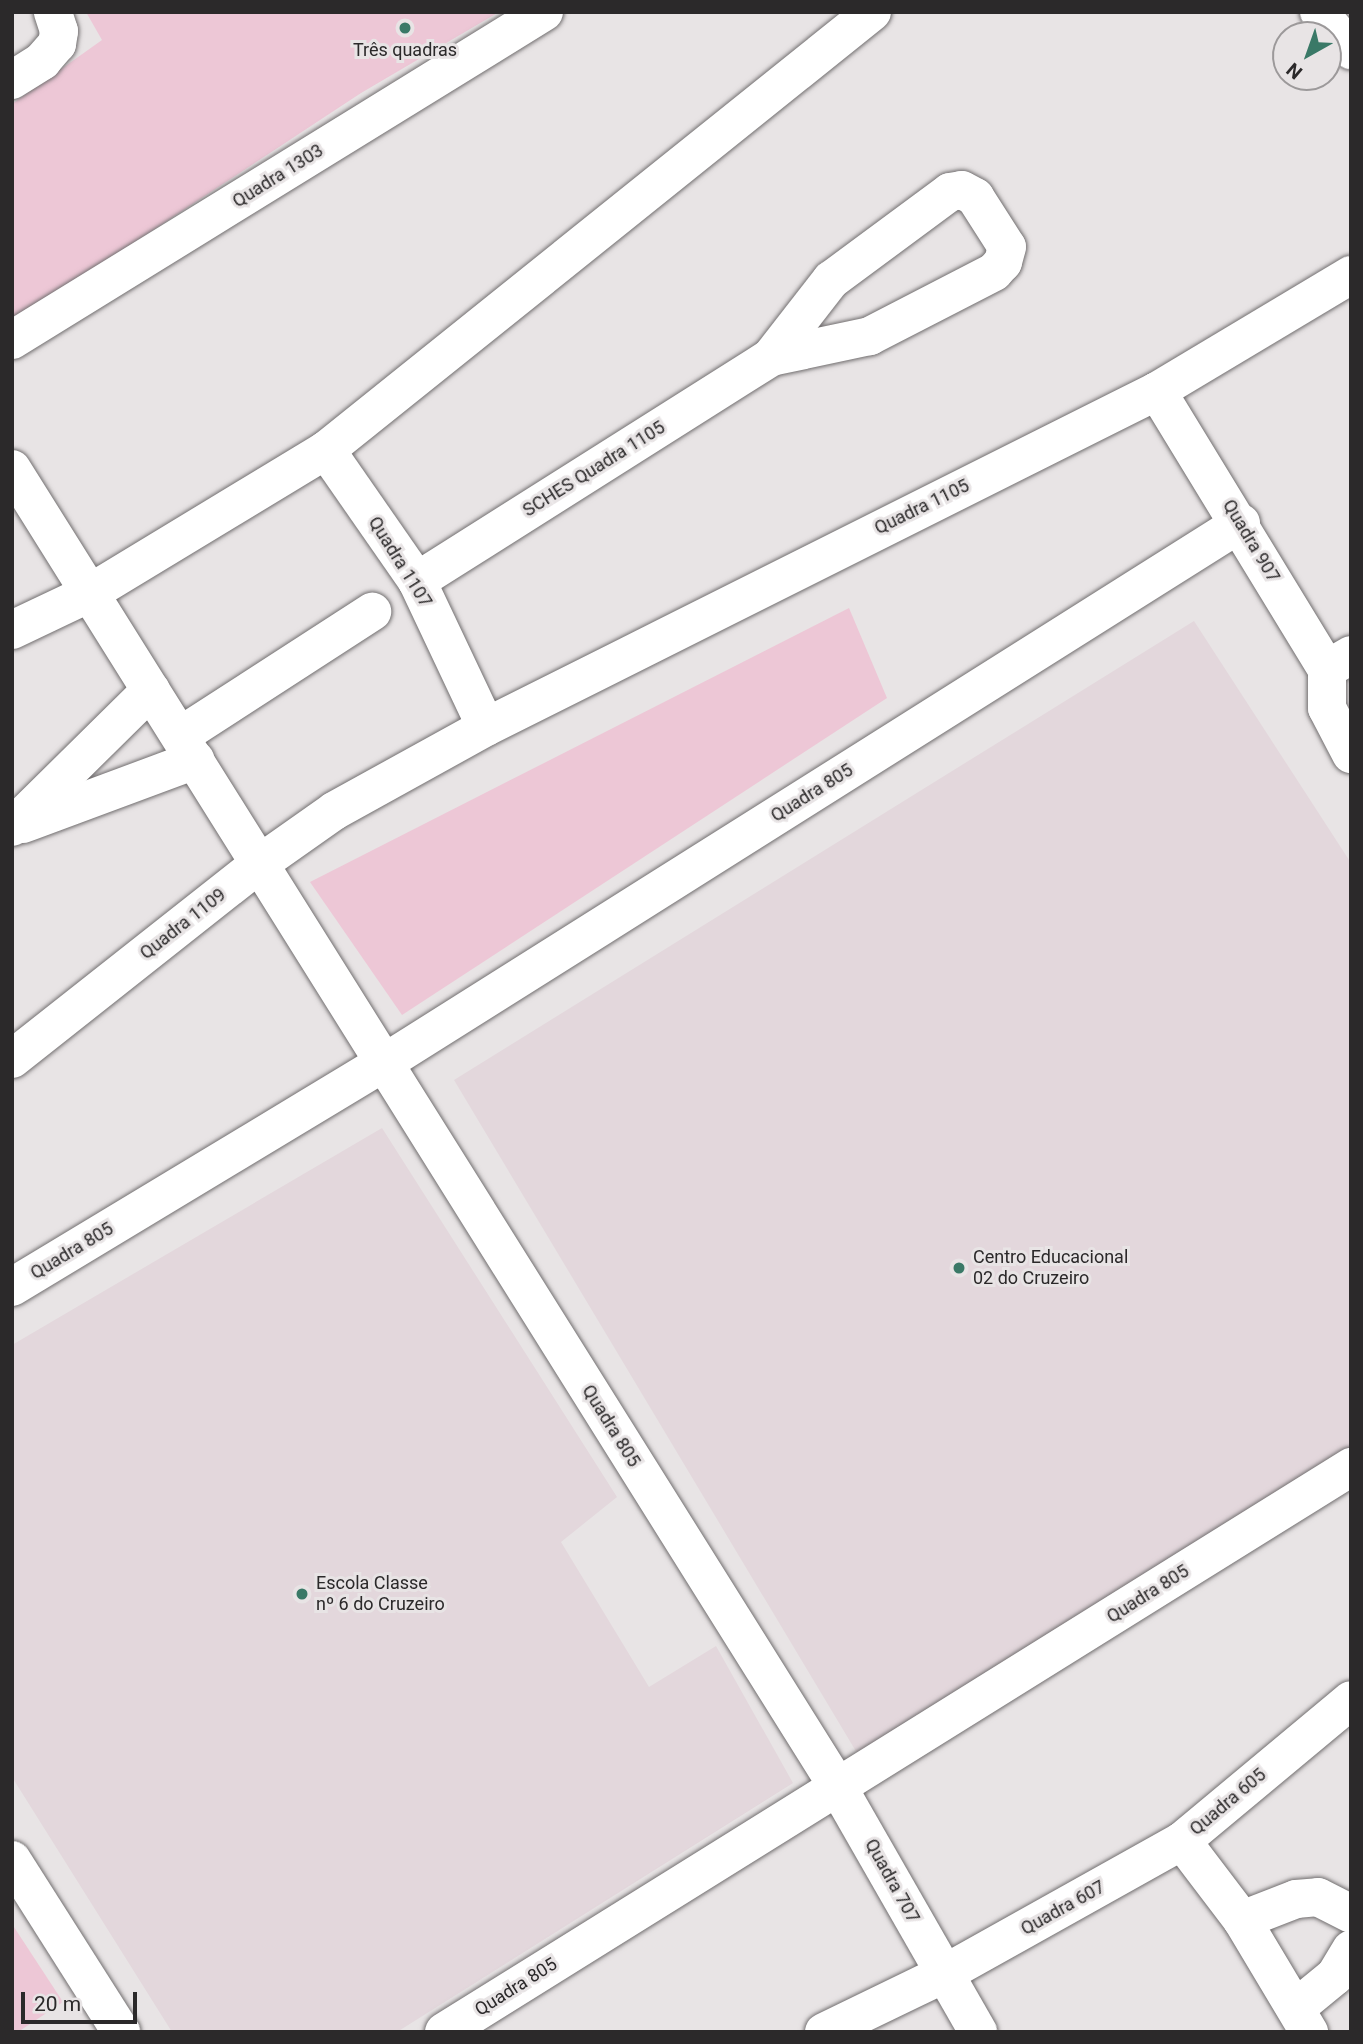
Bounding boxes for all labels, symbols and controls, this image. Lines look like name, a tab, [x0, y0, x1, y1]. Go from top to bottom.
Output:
marker: Três quadras	[397, 20, 413, 36]
north arrow	[1272, 21, 1342, 91]
place label: Três quadras	[353, 39, 457, 61]
text: N	[1282, 58, 1307, 84]
street label: Quadra 1303	[229, 140, 327, 212]
street label: SCHES Quadra 1105	[519, 417, 669, 521]
street label: Quadra 1105	[871, 475, 973, 539]
street label: Quadra 907	[1218, 496, 1284, 586]
street label: Quadra 1107	[364, 513, 436, 611]
street label: Quadra 805	[767, 759, 857, 827]
street label: Quadra 1109	[136, 884, 230, 964]
street label: Quadra 805	[27, 1218, 117, 1284]
place label: Centro Educacional 02 do Cruzeiro	[973, 1247, 1128, 1290]
marker: Centro Educacional 02 do Cruzeiro	[951, 1260, 967, 1276]
street label: Quadra 805	[577, 1381, 645, 1471]
street label: Quadra 805	[1103, 1560, 1193, 1628]
place label: Escola Classe nº 6 do Cruzeiro	[316, 1573, 445, 1616]
marker: Escola Classe nº 6 do Cruzeiro	[294, 1586, 310, 1602]
street label: Quadra 605	[1186, 1764, 1270, 1840]
street label: Quadra 707	[860, 1835, 924, 1927]
street label: Quadra 607	[1017, 1876, 1109, 1940]
street label: Quadra 805	[471, 1953, 561, 2021]
scale bar	[24, 1978, 140, 2022]
text: 20 m	[34, 1992, 81, 2016]

